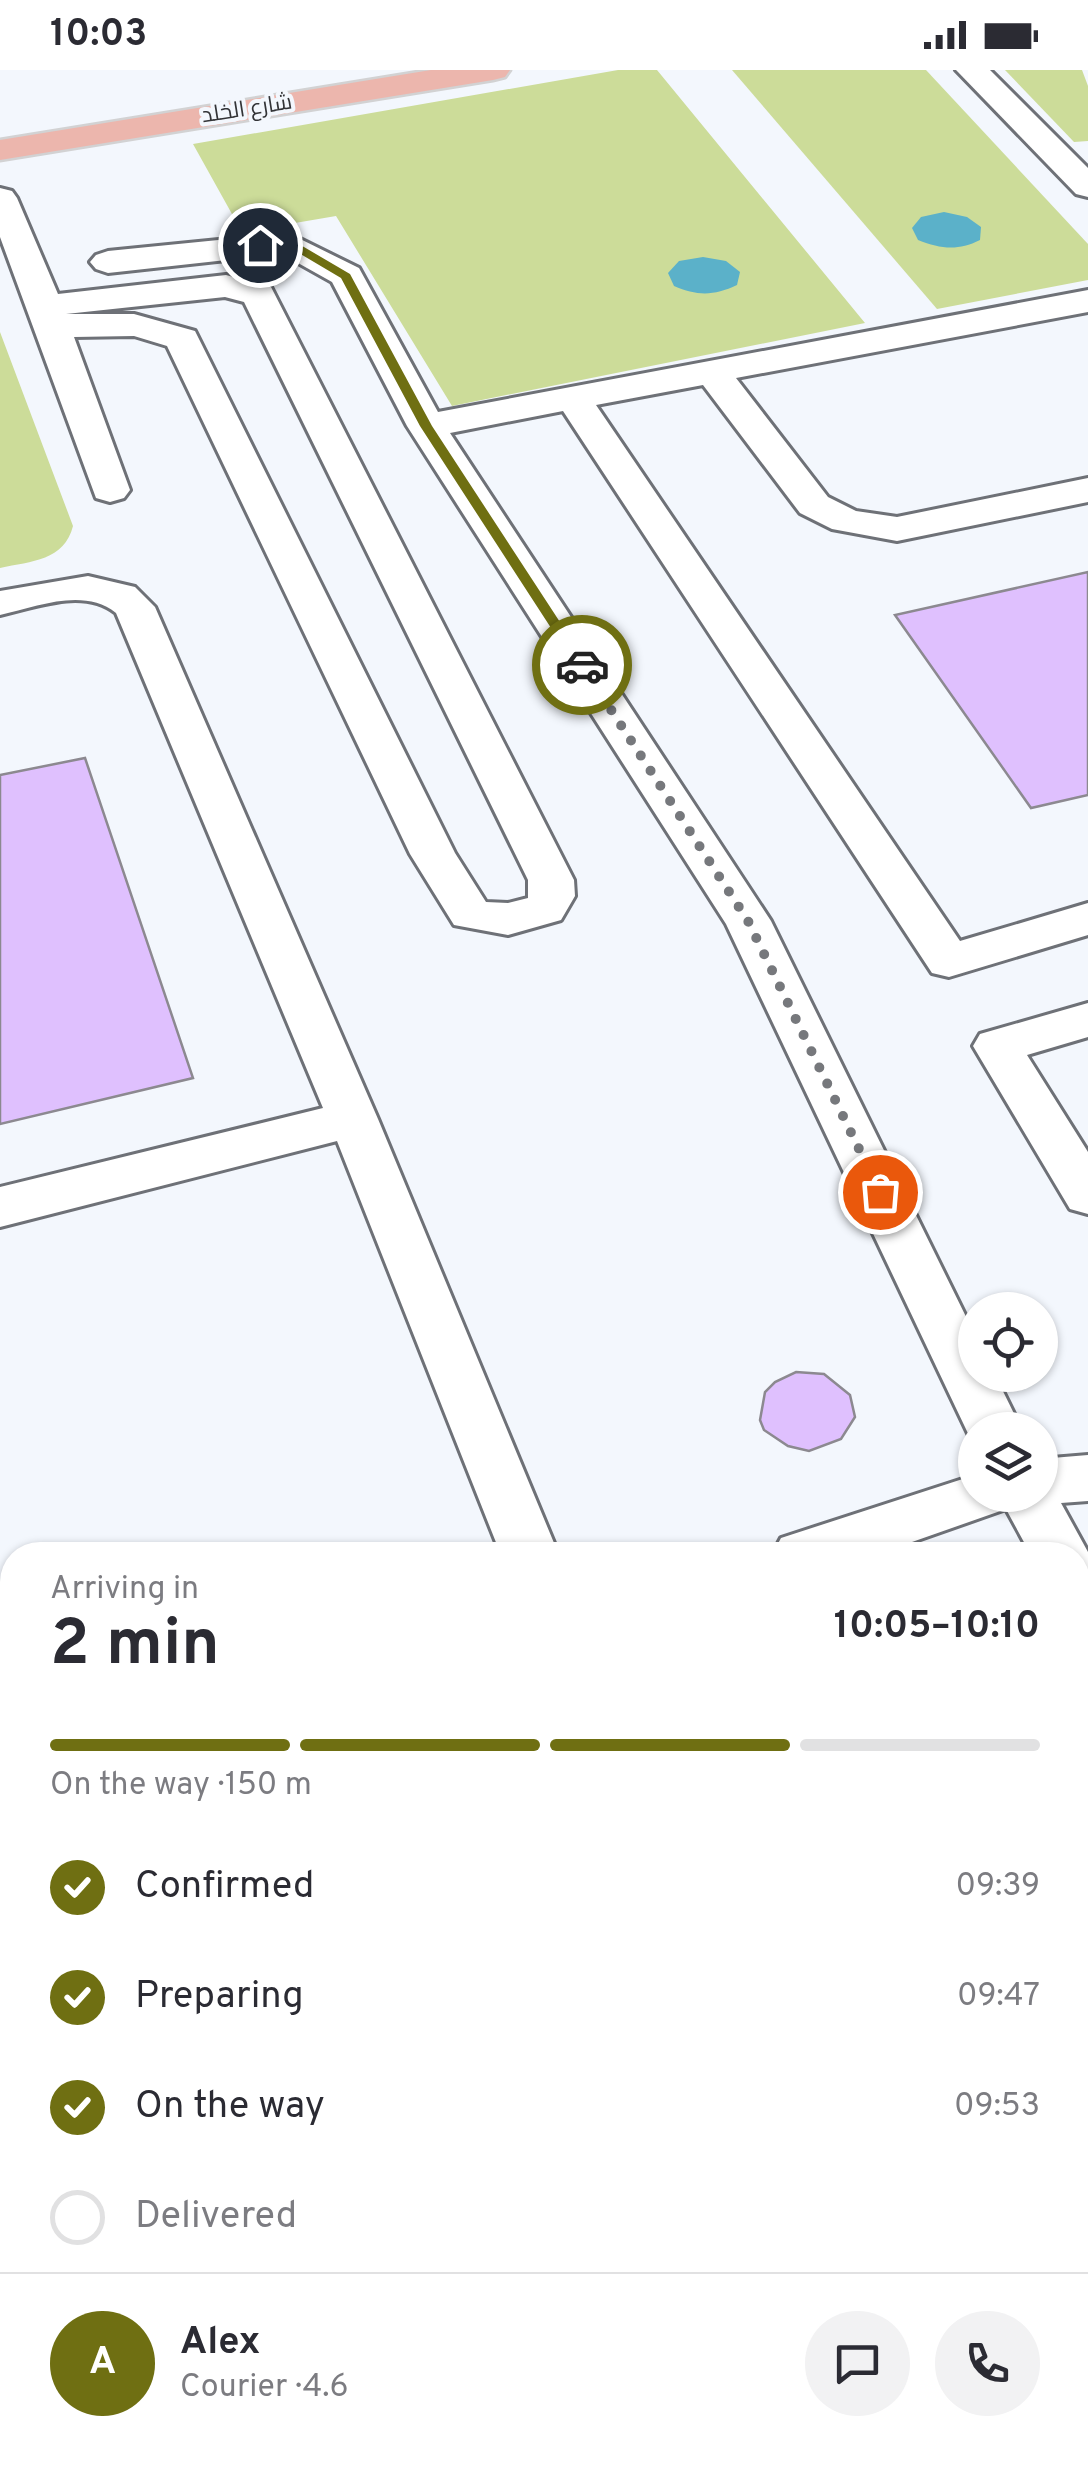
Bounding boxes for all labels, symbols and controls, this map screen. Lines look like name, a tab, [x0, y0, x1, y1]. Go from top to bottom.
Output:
text: 10:03	[50, 11, 147, 60]
street label: شارع الخلد	[200, 90, 294, 130]
pin	[218, 203, 303, 288]
icon: home	[233, 218, 288, 273]
courier	[532, 615, 632, 715]
icon: car	[555, 638, 610, 693]
pin	[838, 1150, 923, 1235]
icon: bag	[853, 1165, 908, 1220]
map controls	[958, 1292, 1058, 1512]
button: locate	[958, 1292, 1058, 1392]
button: layers	[958, 1412, 1058, 1512]
text: Arriving in	[50, 1570, 199, 1610]
text: 10:05–10:10	[834, 1603, 1040, 1652]
text: 2 min	[50, 1606, 220, 1688]
text: On the way · 150 m	[50, 1766, 312, 1806]
icon: check	[50, 1860, 105, 1915]
text: Confirmed	[135, 1863, 314, 1912]
text: 09:39	[955, 1867, 1040, 1907]
icon: check	[50, 1970, 105, 2025]
text: Preparing	[135, 1973, 304, 2022]
text: 09:47	[957, 1977, 1040, 2017]
icon: check	[50, 2080, 105, 2135]
text: On the way	[135, 2083, 325, 2132]
text: 09:53	[954, 2087, 1040, 2127]
text: Delivered	[135, 2193, 297, 2242]
button: chat	[805, 2311, 910, 2416]
button: phone	[935, 2311, 1040, 2416]
text: Alex	[180, 2319, 260, 2368]
text: A	[89, 2339, 116, 2388]
text: Courier · 4.6	[180, 2368, 349, 2408]

